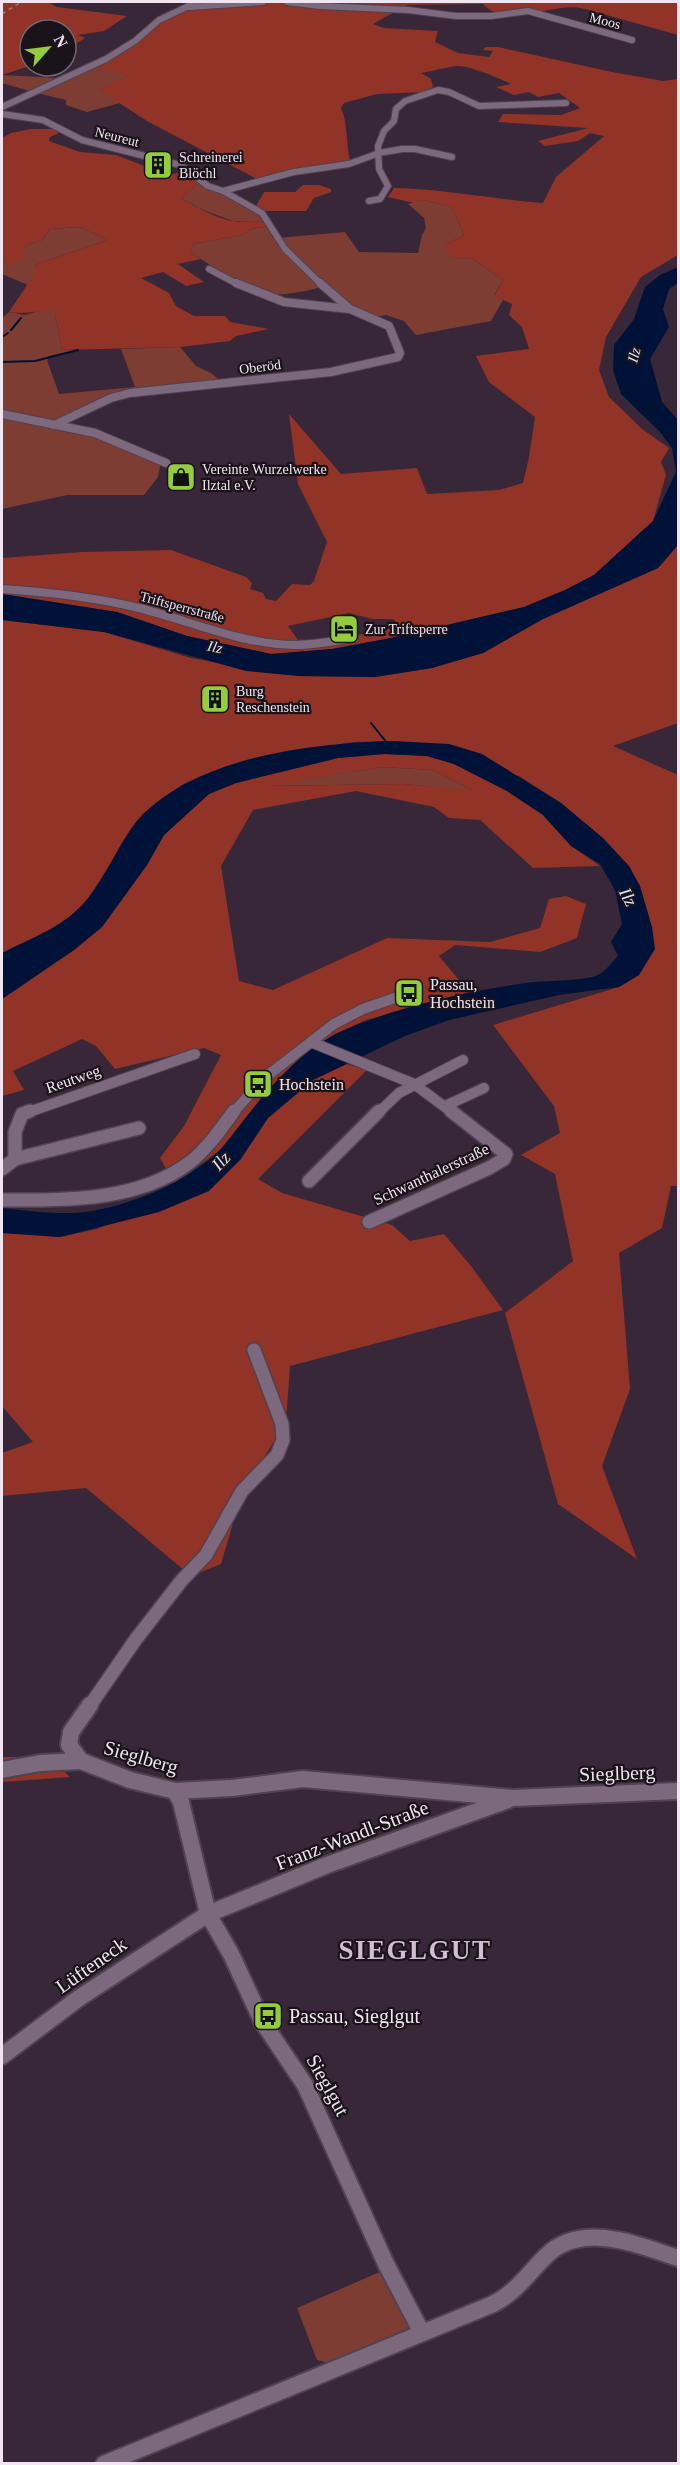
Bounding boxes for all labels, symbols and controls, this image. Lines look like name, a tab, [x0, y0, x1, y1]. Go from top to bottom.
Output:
street label: Moos	[588, 10, 622, 32]
north arrow	[18, 18, 78, 78]
text: N	[51, 32, 71, 51]
street label: Neureut	[93, 124, 141, 150]
building icon: Schreinerei Blöchl	[142, 149, 174, 181]
place label: Schreinerei Blöchl	[179, 150, 243, 181]
water label: Ilz	[624, 346, 644, 365]
street label: Oberöd	[238, 357, 282, 377]
shop icon: Vereinte Wurzelwerke Ilztal e.V.	[165, 461, 197, 493]
place label: Vereinte Wurzelwerke Ilztal e.V.	[202, 462, 327, 493]
street label: Triftsperrstraße	[138, 589, 226, 625]
hotel icon: Zur Triftsperre	[328, 613, 360, 645]
place label: Zur Triftsperre	[365, 622, 448, 637]
water label: Ilz	[205, 637, 224, 657]
building icon: Burg Reschenstein	[199, 683, 231, 715]
place label: Burg Reschenstein	[236, 684, 310, 715]
water label: Ilz	[614, 883, 641, 910]
place label: Passau, Hochstein	[430, 976, 495, 1011]
bus stop icon: Passau, Hochstein	[393, 977, 425, 1009]
street label: Reutweg	[43, 1062, 103, 1097]
bus stop icon: Hochstein	[242, 1068, 274, 1100]
place label: Hochstein	[279, 1076, 344, 1093]
street label: Schwanthalerstraße	[371, 1140, 491, 1208]
water label: Ilz	[207, 1148, 234, 1175]
street label: Sieglberg	[101, 1736, 181, 1779]
street label: Sieglberg	[578, 1761, 656, 1786]
street label: Franz-Wandl-Straße	[273, 1796, 432, 1874]
street label: Lüfteneck	[51, 1933, 131, 1997]
district label: SIEGLGUT	[338, 1935, 492, 1965]
bus stop icon: Passau, Sieglgut	[252, 2000, 284, 2032]
place label: Passau, Sieglgut	[289, 2005, 421, 2028]
street label: Sieglgut	[301, 2051, 354, 2120]

